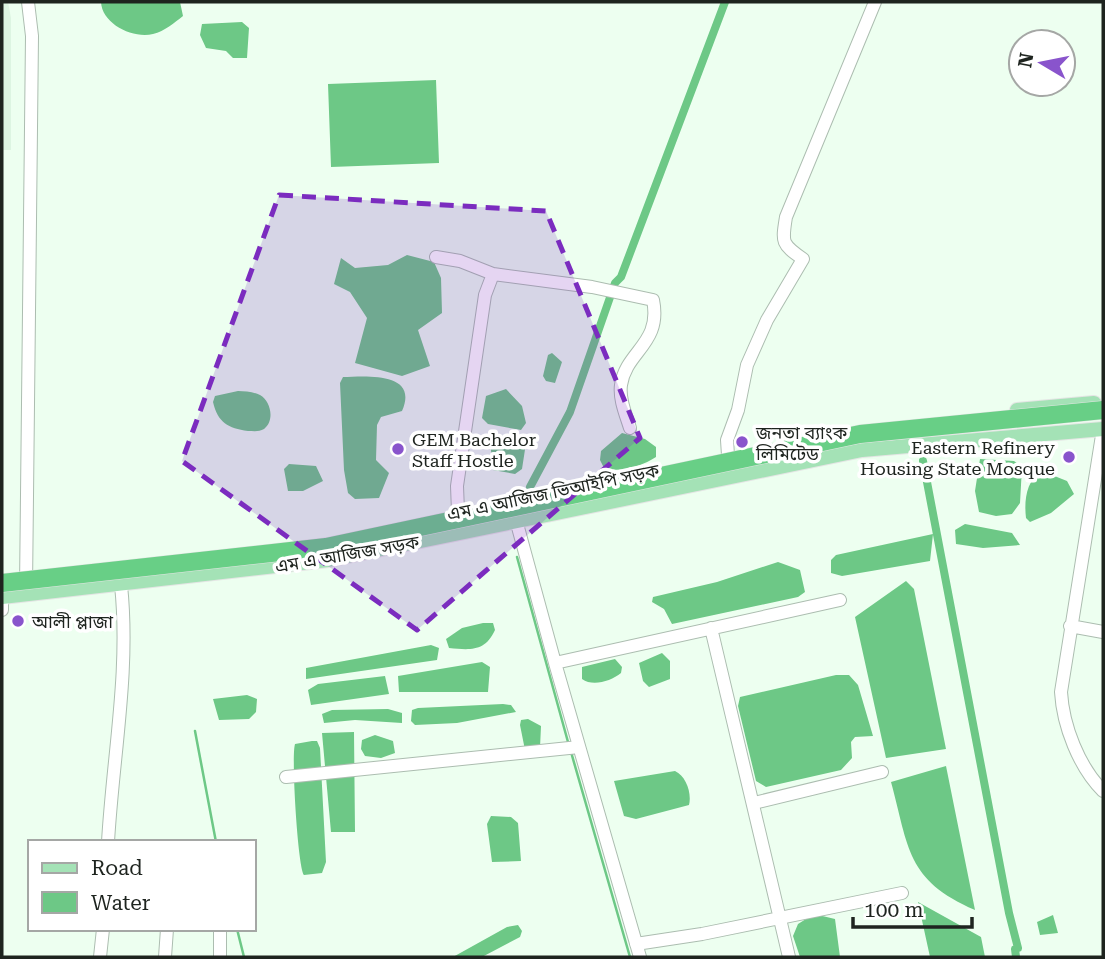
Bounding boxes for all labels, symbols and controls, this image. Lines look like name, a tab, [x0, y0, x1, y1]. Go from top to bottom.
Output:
north arrow	[1007, 28, 1077, 98]
text: N	[1013, 51, 1038, 69]
place label: জনতা ব্যাংক লিমিটেড	[755, 422, 848, 464]
place label: GEM Bachelor Staff Hostle	[412, 429, 536, 471]
marker: জনতা ব্যাংক লিমিটেড	[734, 434, 750, 450]
place label: Eastern Refinery Housing State Mosque	[860, 437, 1055, 479]
marker: GEM Bachelor Staff Hostle	[390, 441, 406, 457]
marker: Eastern Refinery Housing State Mosque	[1061, 449, 1077, 465]
street label: এম এ আজিজ ভিআইপি সড়ক	[445, 459, 661, 525]
street label: এম এ আজিজ সড়ক	[273, 531, 421, 577]
place label: আলী প্লাজা	[31, 611, 113, 632]
marker: আলী প্লাজা	[10, 613, 26, 629]
legend	[28, 840, 256, 931]
text: Road	[91, 856, 143, 880]
scale bar	[853, 886, 972, 930]
text: Water	[91, 891, 151, 915]
text: 100 m	[864, 898, 924, 922]

